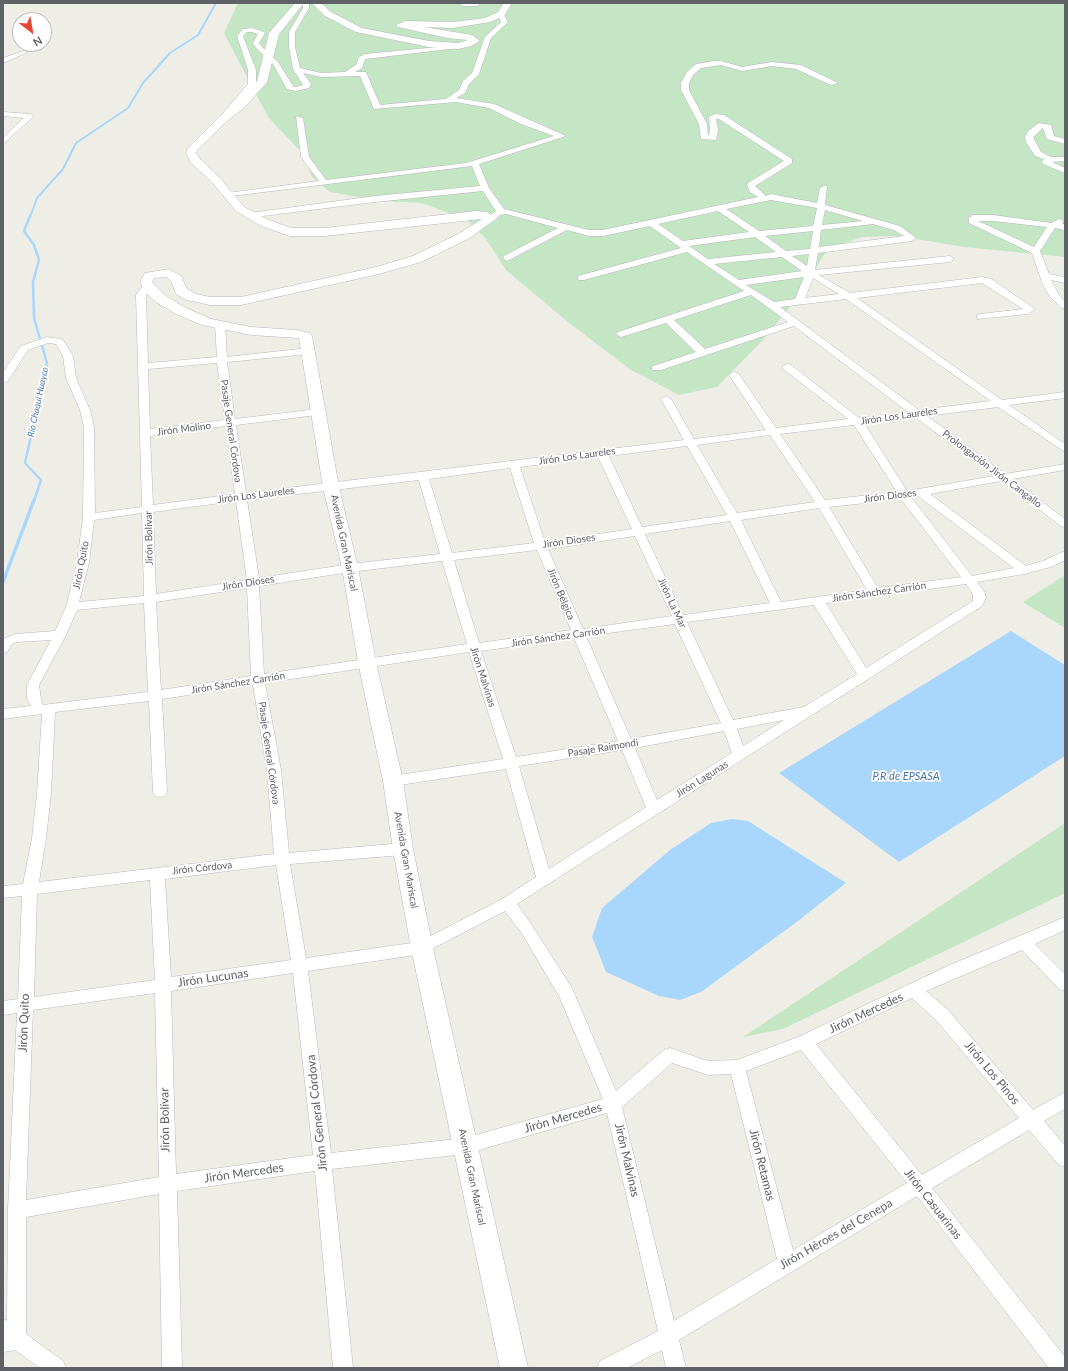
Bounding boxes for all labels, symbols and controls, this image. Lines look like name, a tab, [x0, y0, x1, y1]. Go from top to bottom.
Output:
north arrow	[12, 12, 52, 52]
text: N	[31, 34, 45, 50]
water label: Río Chaqui Huayco	[25, 366, 51, 438]
street label: Pasaje General Córdova	[218, 379, 244, 483]
street label: Jirón Los Laureles	[860, 405, 938, 427]
street label: Jirón Molino	[156, 420, 212, 438]
street label: Prolongación Jirón Cangallo	[940, 428, 1044, 510]
street label: Jirón Los Laureles	[538, 445, 616, 467]
street label: Jirón Los Laureles	[217, 484, 295, 506]
street label: Jirón Dioses	[863, 487, 917, 505]
street label: Avenida Gran Mariscal	[328, 494, 360, 592]
street label: Jirón Bolívar	[143, 511, 155, 565]
street label: Jirón Dioses	[542, 531, 596, 551]
street label: Jirón Quito	[70, 540, 92, 590]
street label: Jirón Bélgica	[545, 566, 577, 622]
street label: Jirón Dioses	[221, 573, 275, 593]
street label: Jirón La Mar	[655, 576, 689, 630]
street label: Jirón Sánchez Carrión	[831, 579, 927, 605]
street label: Jirón Sánchez Carrión	[510, 624, 606, 650]
street label: Jirón Malvinas	[468, 645, 498, 709]
street label: Jirón Sánchez Carrión	[190, 670, 286, 696]
street label: Pasaje General Córdova	[256, 701, 282, 805]
street label: Pasaje Raimondi	[567, 736, 639, 760]
street label: Jirón Lagunas	[674, 758, 730, 800]
water label: P.R de EPSASA	[872, 769, 940, 783]
street label: Avenida Gran Mariscal	[392, 811, 420, 909]
street label: Jirón Córdova	[171, 859, 233, 877]
street label: Jirón Lucunas	[177, 966, 249, 990]
street label: Jirón Mercedes	[827, 990, 905, 1036]
street label: Jirón Quito	[16, 993, 32, 1053]
street label: Jirón Los Pinos	[961, 1038, 1023, 1108]
street label: Jirón General Córdova	[304, 1054, 330, 1172]
street label: Jirón Bolívar	[157, 1087, 173, 1153]
street label: Jirón Mercedes	[522, 1100, 604, 1136]
street label: Jirón Malvinas	[612, 1122, 642, 1198]
street label: Avenida Gran Mariscal	[456, 1128, 488, 1226]
street label: Jirón Retamas	[746, 1128, 778, 1202]
street label: Jirón Mercedes	[203, 1160, 285, 1186]
street label: Jirón Casuarinas	[901, 1166, 965, 1242]
street label: Jirón Héroes del Cenepa	[777, 1196, 895, 1272]

